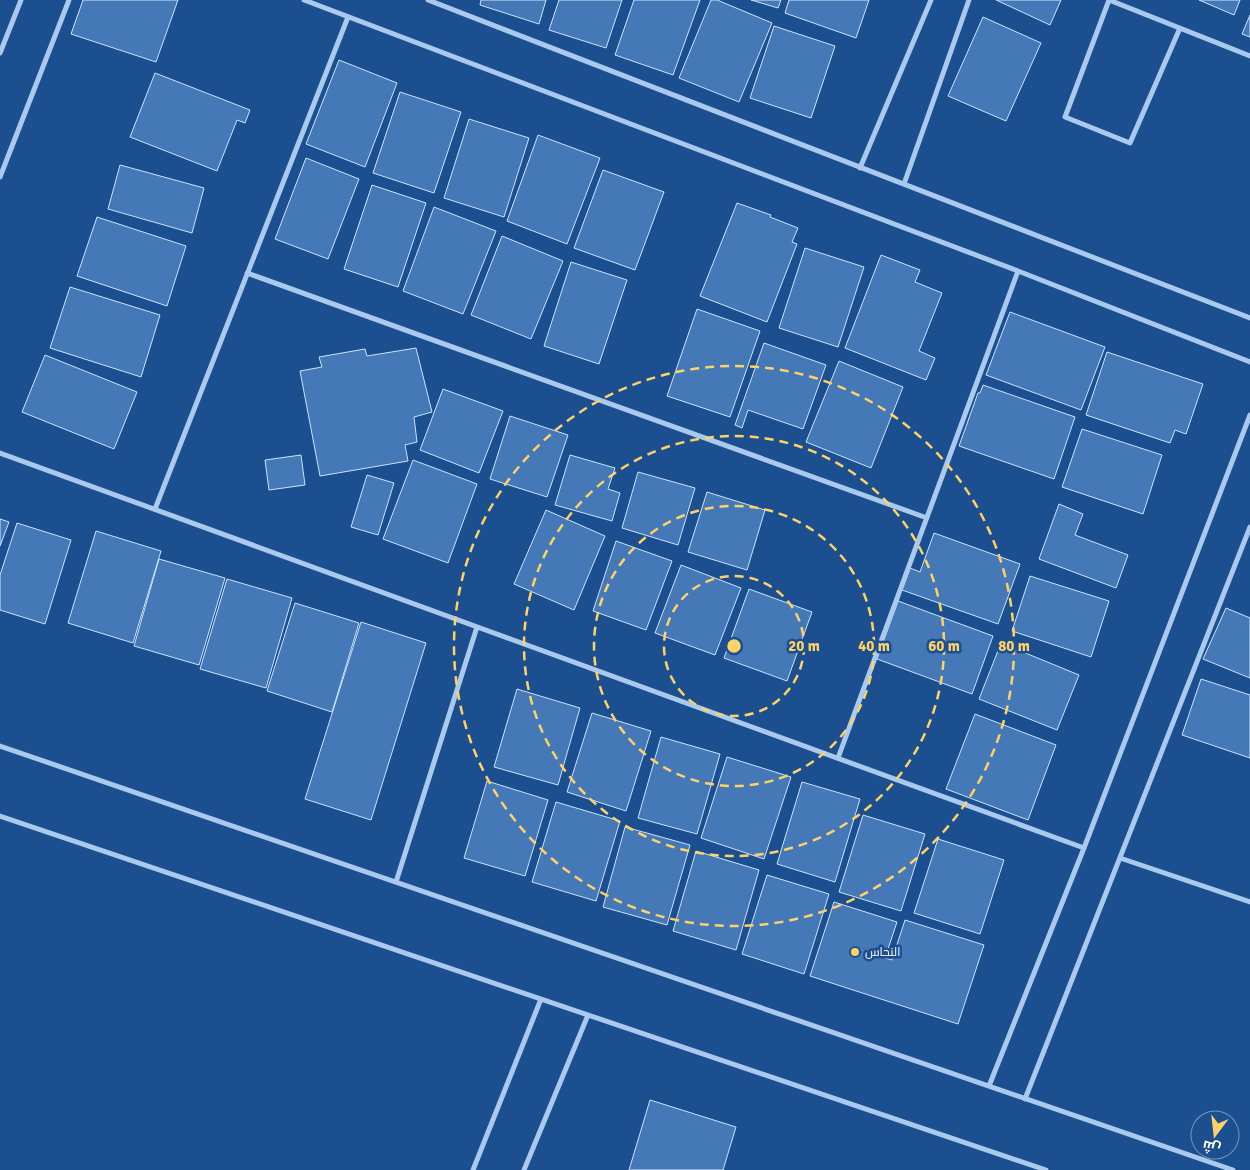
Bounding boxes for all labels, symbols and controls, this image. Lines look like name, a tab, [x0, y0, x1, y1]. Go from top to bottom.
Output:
centre of rings	[725, 637, 743, 655]
text: 20 m	[788, 637, 820, 655]
text: 40 m	[858, 637, 890, 655]
text: 60 m	[928, 637, 960, 655]
text: 80 m	[998, 637, 1030, 655]
place label: النحاس	[865, 945, 900, 960]
marker: النحاس	[849, 946, 861, 958]
north arrow	[1190, 1110, 1240, 1160]
text: ش	[1201, 1137, 1223, 1158]

